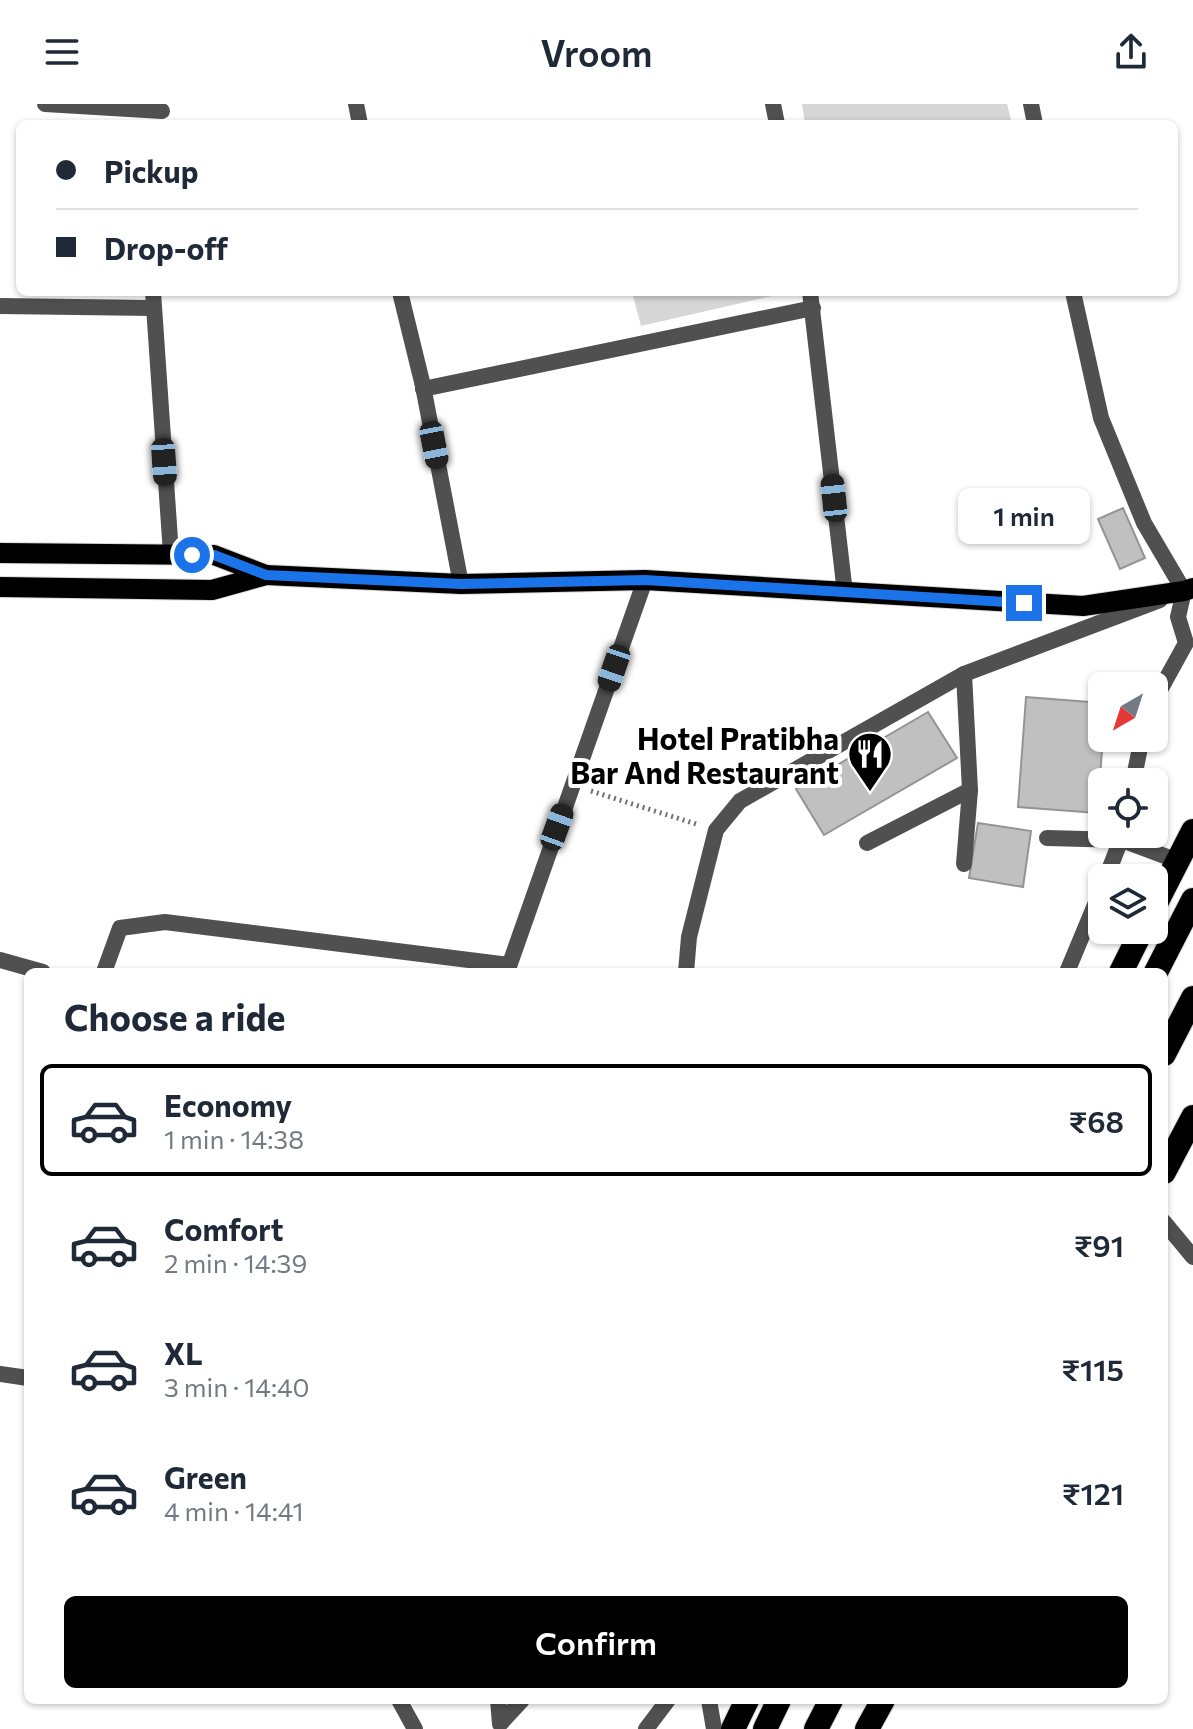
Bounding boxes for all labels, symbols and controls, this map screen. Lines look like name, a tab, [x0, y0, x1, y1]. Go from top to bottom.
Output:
icon: menu	[40, 30, 84, 74]
text: Vroom	[540, 30, 653, 74]
icon: share	[1109, 30, 1153, 74]
text: Pickup	[104, 152, 198, 189]
text: Drop-off	[104, 229, 228, 266]
car	[418, 419, 450, 471]
car	[150, 437, 178, 487]
car	[820, 473, 848, 523]
callout: 1 min	[958, 487, 1090, 543]
text: 1 min	[993, 500, 1055, 531]
route start	[174, 537, 210, 573]
route end	[1006, 585, 1042, 621]
car	[595, 641, 633, 695]
north arrow	[1088, 672, 1168, 752]
map controls	[1088, 672, 1168, 944]
place label: Hotel Pratibha Bar And Restaurant	[570, 719, 839, 790]
restaurant icon: Hotel Pratibha Bar And Restaurant	[846, 730, 894, 793]
button: locate	[1088, 768, 1168, 848]
car	[538, 800, 576, 854]
button: layers	[1088, 864, 1168, 944]
text: Choose a ride	[64, 994, 285, 1038]
icon: car	[68, 1084, 140, 1156]
text: Economy	[164, 1086, 292, 1123]
text: ₹68	[1069, 1102, 1124, 1139]
text: 1 min · 14:38	[164, 1123, 304, 1154]
icon: car	[68, 1208, 140, 1280]
text: Comfort	[164, 1210, 283, 1247]
text: ₹91	[1074, 1226, 1124, 1263]
text: 2 min · 14:39	[164, 1247, 307, 1278]
icon: car	[68, 1332, 140, 1404]
text: XL	[164, 1334, 203, 1371]
text: ₹115	[1062, 1350, 1124, 1387]
text: 3 min · 14:40	[164, 1371, 310, 1402]
icon: car	[68, 1456, 140, 1528]
text: Green	[164, 1458, 247, 1495]
text: ₹121	[1062, 1474, 1124, 1511]
text: 4 min · 14:41	[164, 1495, 304, 1526]
button: Confirm	[64, 1596, 1128, 1688]

